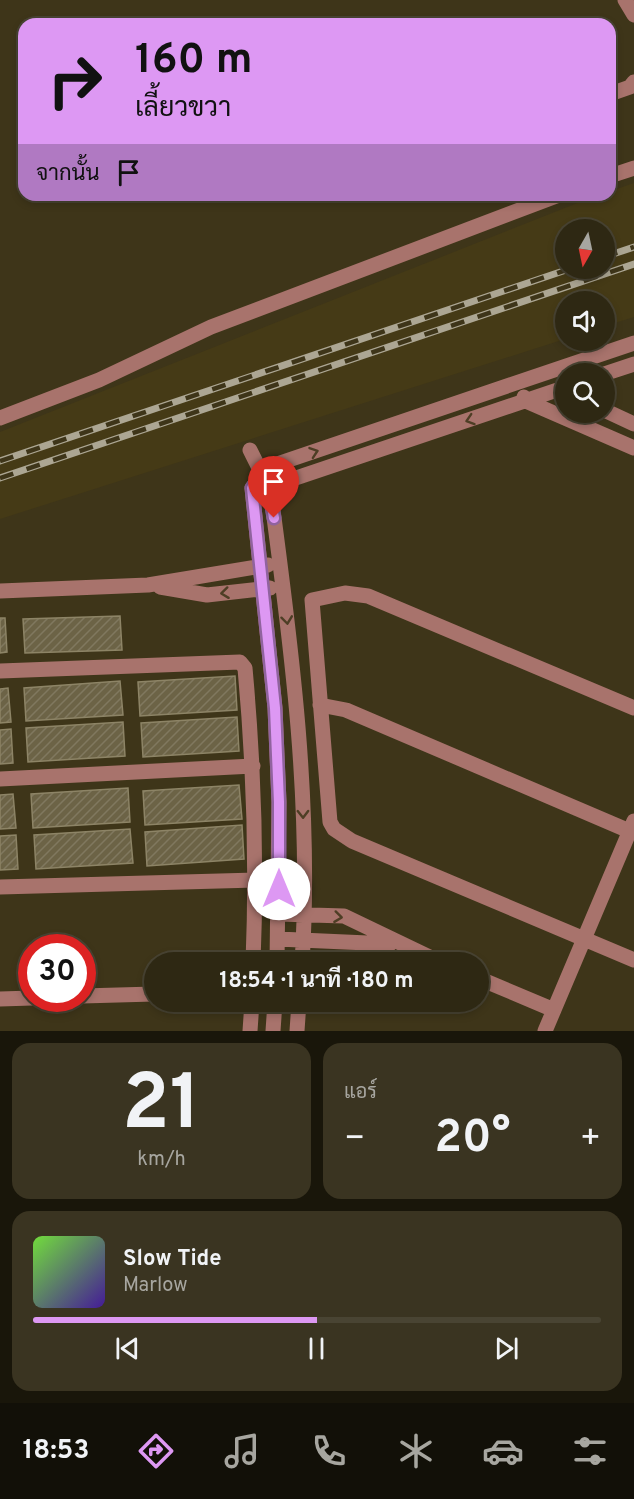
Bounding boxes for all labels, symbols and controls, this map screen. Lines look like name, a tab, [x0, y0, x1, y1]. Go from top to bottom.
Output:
text: 160 m	[135, 35, 253, 88]
icon: right	[36, 42, 114, 120]
text: เลี้ยวขวา	[135, 92, 231, 126]
icon: arrive	[112, 156, 145, 189]
text: จากนั้น	[36, 161, 100, 188]
north arrow	[555, 219, 615, 279]
map controls	[555, 219, 615, 423]
button: sound	[555, 291, 615, 351]
button: search	[555, 363, 615, 423]
one-way arrow	[465, 412, 476, 425]
one-way arrow	[308, 446, 319, 459]
pin	[248, 456, 299, 518]
icon: arrive	[257, 465, 290, 498]
one-way arrow	[220, 586, 229, 599]
one-way arrow	[280, 615, 293, 624]
one-way arrow	[297, 809, 309, 818]
position arrow	[247, 857, 311, 921]
one-way arrow	[333, 910, 342, 923]
speed limit sign: 30	[18, 934, 96, 1012]
text: 18:54 · 1 นาที · 180 m	[219, 968, 414, 995]
text: 21	[122, 1058, 201, 1157]
text: แอร์	[344, 1080, 377, 1106]
text: 20°	[435, 1111, 510, 1168]
text: −	[344, 1119, 365, 1161]
text: +	[580, 1119, 601, 1161]
text: km/h	[137, 1147, 186, 1173]
text: Slow Tide	[123, 1246, 222, 1273]
text: Marlow	[123, 1273, 187, 1299]
icon: previous	[111, 1332, 144, 1365]
icon: pause	[300, 1332, 333, 1365]
icon: next	[490, 1332, 523, 1365]
icon: directions	[135, 1430, 177, 1472]
icon: music	[221, 1430, 263, 1472]
icon: phone	[308, 1430, 350, 1472]
icon: climate	[395, 1430, 437, 1472]
icon: car	[482, 1430, 524, 1472]
icon: filters	[569, 1430, 611, 1472]
text: 18:53	[22, 1434, 90, 1468]

